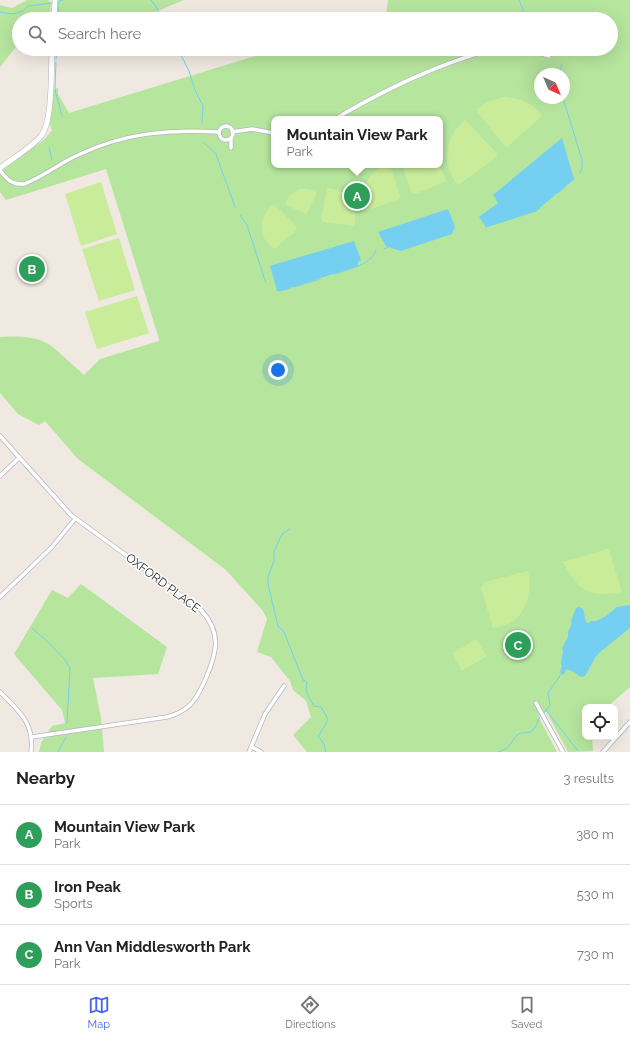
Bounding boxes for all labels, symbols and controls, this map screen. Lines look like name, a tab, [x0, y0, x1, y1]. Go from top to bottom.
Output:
search box	[12, 12, 618, 56]
icon: search	[26, 23, 48, 45]
text: Search here	[58, 25, 141, 43]
north arrow	[534, 68, 570, 104]
popup	[271, 116, 443, 168]
text: Mountain View Park	[286, 126, 428, 144]
text: Park	[286, 144, 313, 159]
pin: A	[344, 181, 370, 211]
pin: B	[19, 254, 45, 284]
your location	[268, 360, 288, 380]
street label: OXFORD PLACE	[123, 551, 203, 615]
pin: C	[505, 630, 531, 660]
map controls	[582, 704, 618, 740]
button: locate	[582, 704, 618, 740]
text: Nearby	[16, 768, 75, 788]
text: 3 results	[564, 771, 614, 786]
text: Mountain View Park	[54, 818, 195, 836]
text: A	[25, 827, 33, 842]
text: 380 m	[576, 827, 614, 842]
text: Park	[54, 836, 81, 851]
text: Iron Peak	[54, 878, 121, 896]
text: B	[25, 887, 33, 902]
text: 530 m	[577, 887, 614, 902]
text: Sports	[54, 896, 93, 911]
text: Ann Van Middlesworth Park	[54, 938, 251, 956]
text: C	[25, 947, 33, 962]
text: 730 m	[577, 947, 614, 962]
text: Park	[54, 956, 81, 971]
tab: Map	[88, 994, 110, 1031]
tab: Directions	[285, 994, 336, 1031]
tab: Saved	[511, 994, 542, 1031]

